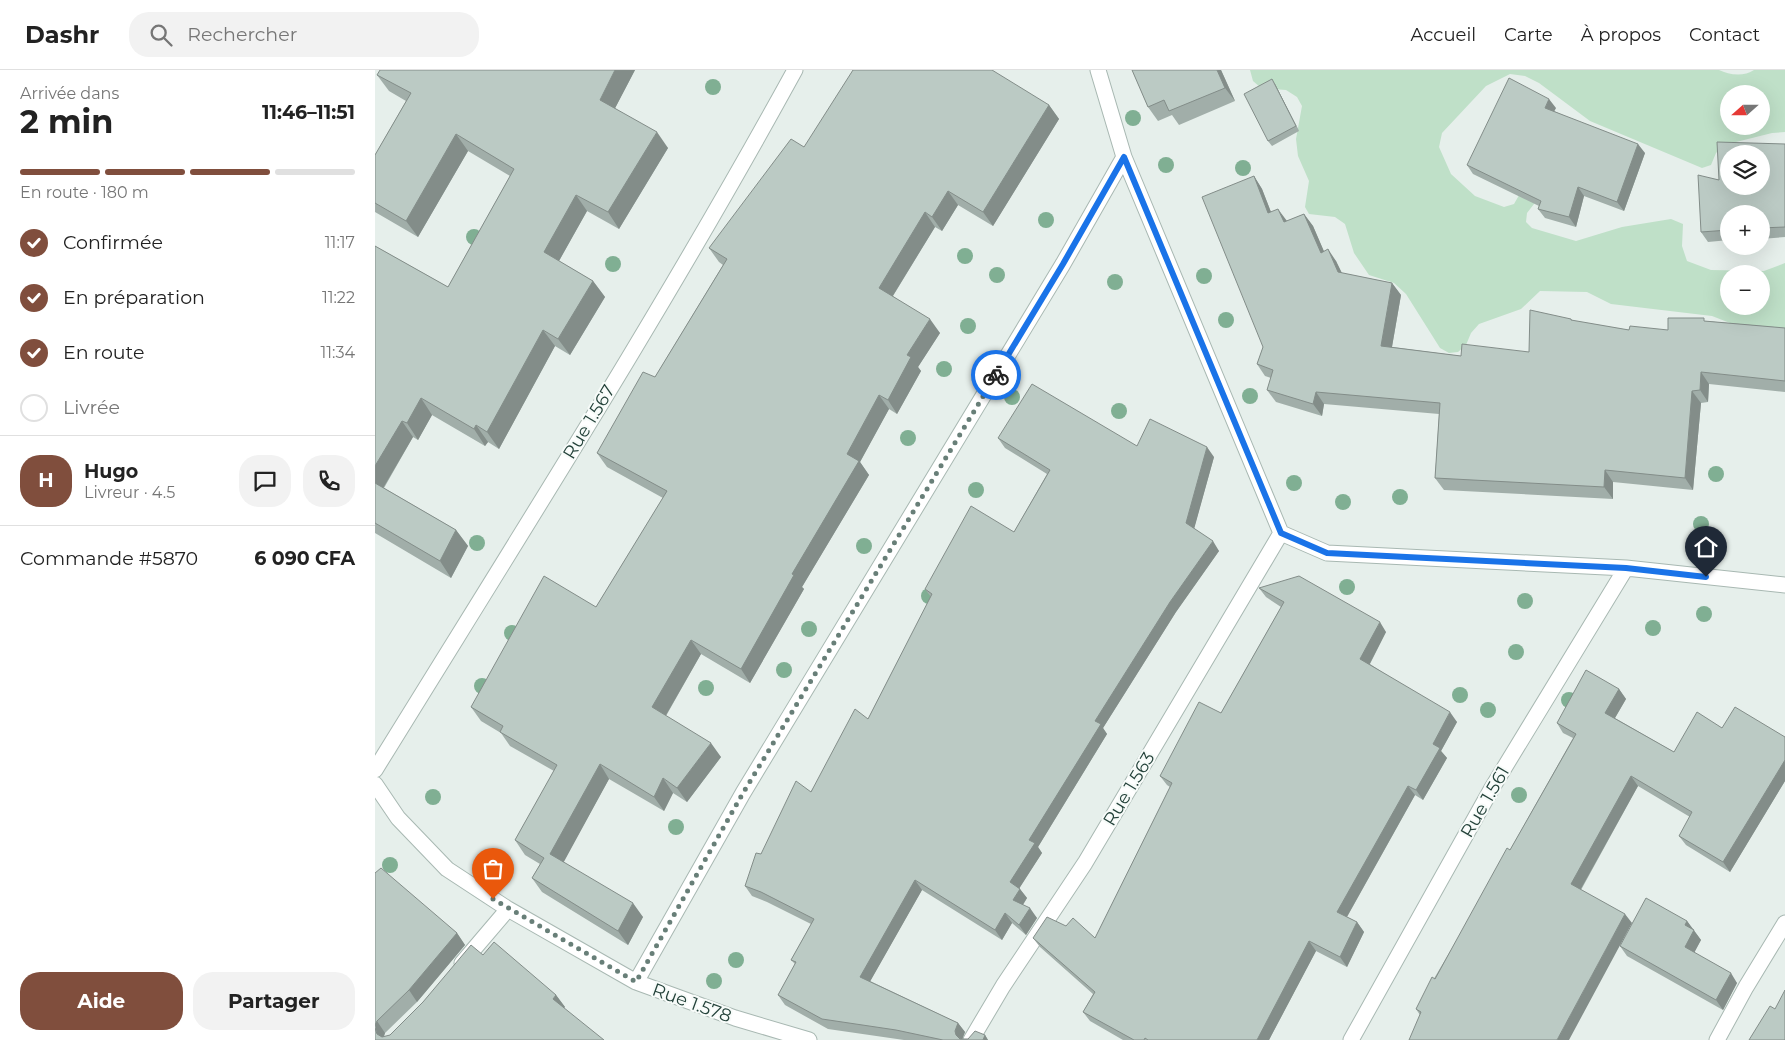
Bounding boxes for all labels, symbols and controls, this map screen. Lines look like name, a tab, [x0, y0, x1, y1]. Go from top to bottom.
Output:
search box	[129, 12, 479, 57]
text: Dashr	[25, 20, 99, 49]
icon: search	[147, 21, 175, 49]
text: Rechercher	[187, 23, 297, 46]
text: Accueil	[1411, 24, 1476, 46]
text: Carte	[1504, 24, 1553, 46]
text: À propos	[1581, 24, 1661, 46]
text: Contact	[1689, 24, 1760, 46]
text: Arrivée dans	[20, 84, 119, 103]
north arrow	[1720, 85, 1770, 135]
map controls	[1720, 85, 1770, 315]
text: 11:46–11:51	[262, 101, 355, 124]
text: 2 min	[20, 102, 113, 141]
button: layers	[1720, 145, 1770, 195]
text: En route · 180 m	[20, 183, 149, 202]
button: +	[1720, 205, 1770, 255]
icon: check	[20, 229, 48, 257]
text: Confirmée	[63, 231, 163, 254]
text: 11:17	[325, 233, 355, 252]
button: −	[1720, 265, 1770, 315]
icon: check	[20, 284, 48, 312]
text: En préparation	[63, 286, 205, 309]
text: 11:22	[322, 288, 355, 307]
icon: check	[20, 339, 48, 367]
text: En route	[63, 341, 144, 364]
text: 11:34	[320, 343, 355, 362]
courier	[971, 350, 1021, 400]
icon: bike	[982, 361, 1010, 389]
street label: Rue 1.567	[558, 381, 620, 463]
text: Livrée	[63, 396, 120, 419]
button: chat	[239, 455, 291, 507]
button: phone	[303, 455, 355, 507]
text: Hugo	[84, 460, 138, 483]
text: H	[38, 469, 54, 492]
text: Livreur · 4.5	[84, 483, 175, 502]
pin	[1685, 526, 1727, 577]
icon: home	[1692, 533, 1720, 561]
text: Commande #5870	[20, 547, 198, 570]
text: 6 090 CFA	[254, 547, 355, 570]
street label: Rue 1.563	[1098, 748, 1160, 830]
street label: Rue 1.561	[1456, 762, 1514, 842]
pin	[472, 848, 514, 899]
icon: bag	[479, 855, 507, 883]
button: Aide	[20, 972, 183, 1030]
button: Partager	[193, 972, 355, 1030]
street label: Rue 1.578	[649, 979, 735, 1027]

